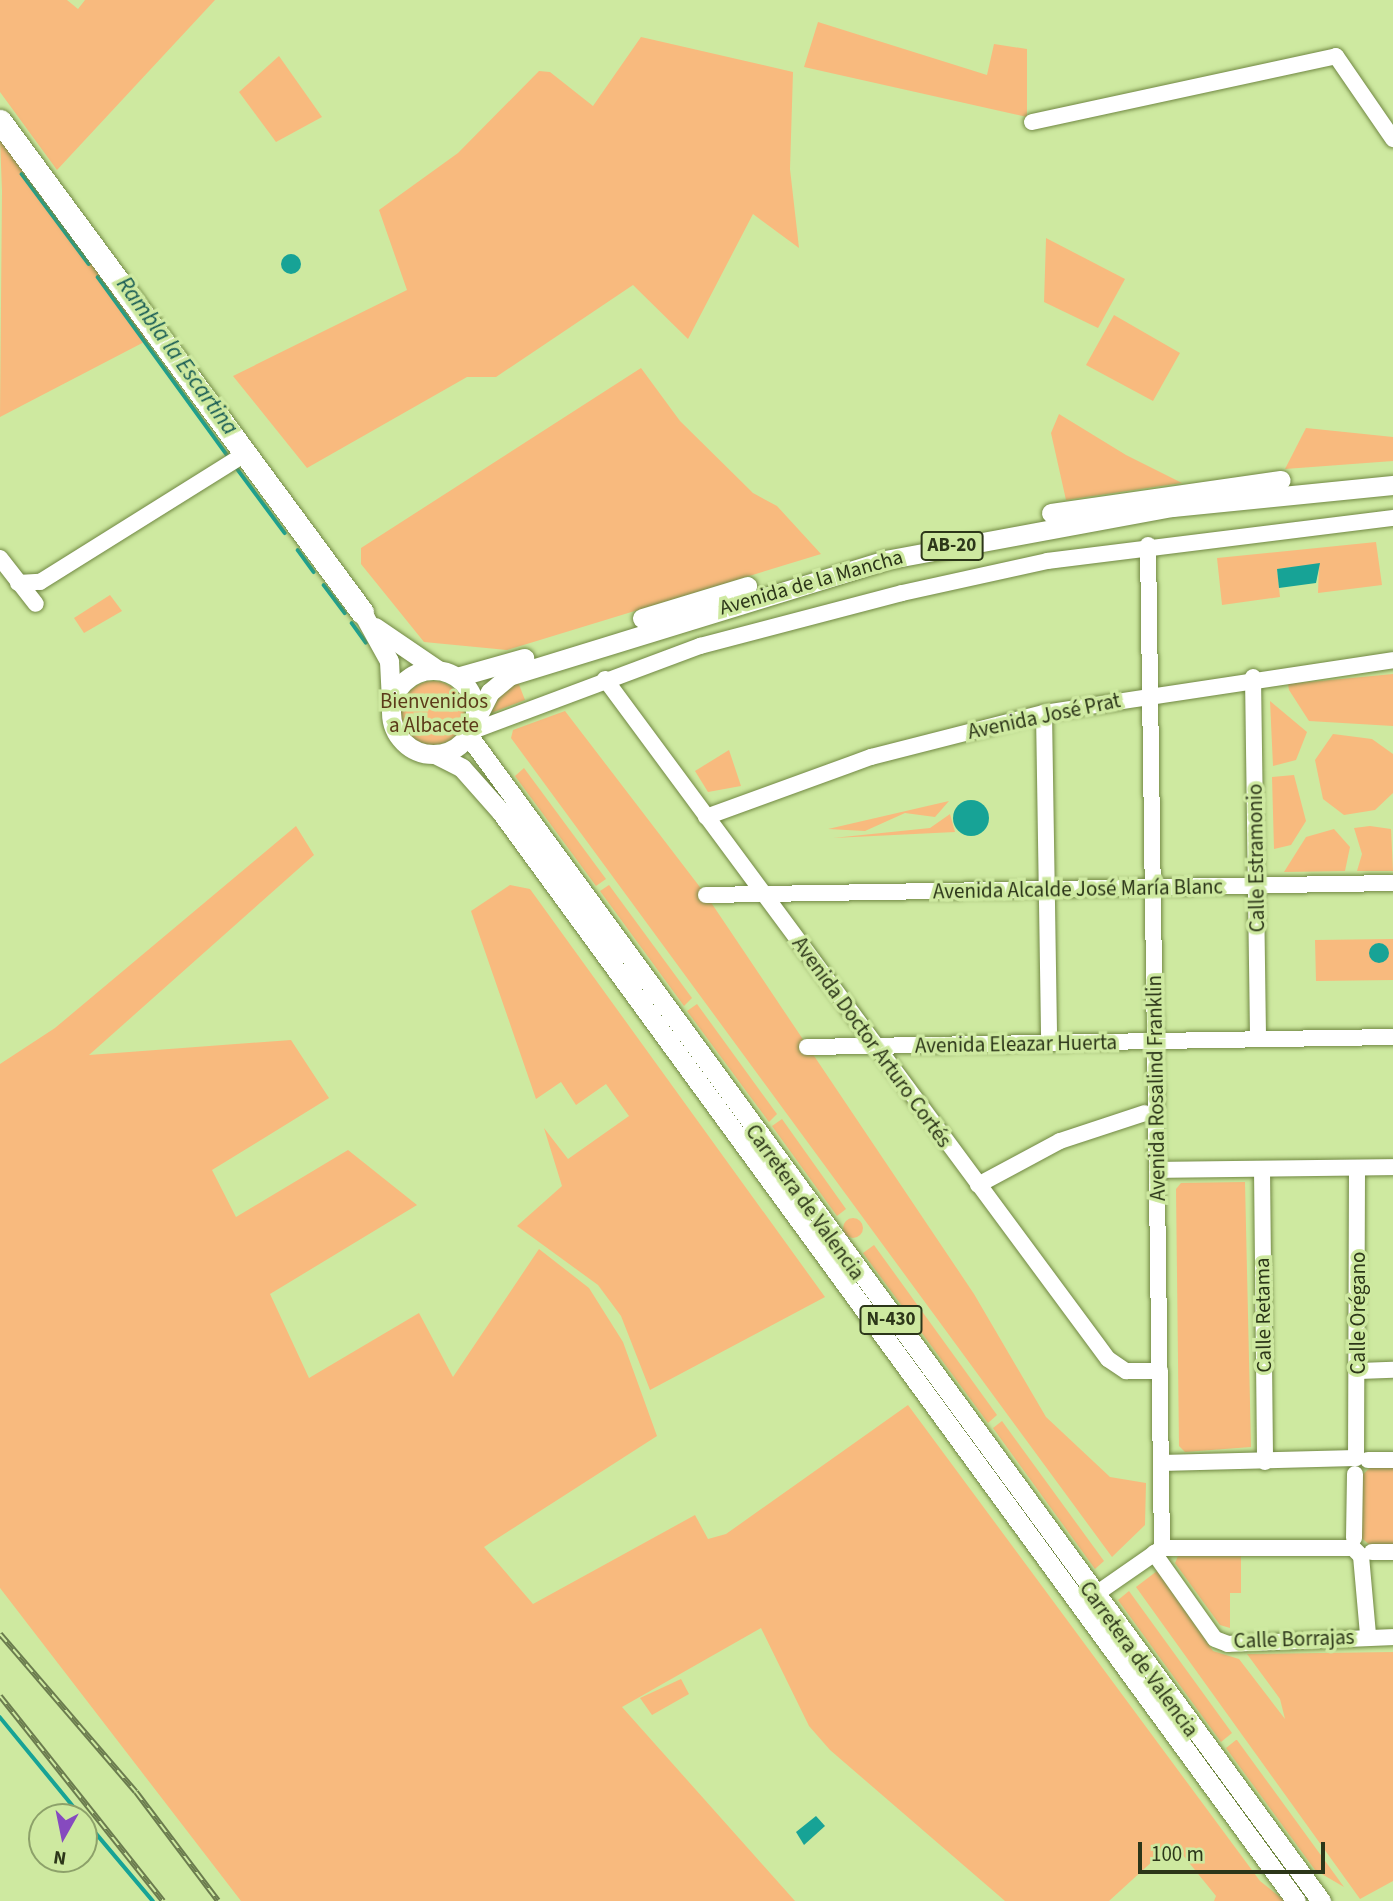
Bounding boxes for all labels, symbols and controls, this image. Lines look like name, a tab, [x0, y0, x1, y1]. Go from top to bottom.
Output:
water label: Rambla la Escartina	[110, 271, 244, 441]
road number: AB-20	[920, 530, 984, 562]
street label: Avenida de la Mancha	[716, 544, 906, 620]
park label: Bienvenidos a Albacete	[380, 688, 488, 738]
street label: Avenida José Prat	[965, 688, 1123, 744]
street label: Calle Estramonio	[1242, 783, 1270, 933]
street label: Avenida Alcalde José María Blanc	[933, 874, 1223, 904]
street label: Avenida Doctor Arturo Cortés	[787, 932, 957, 1152]
street label: Avenida Rosalind Franklin	[1141, 975, 1171, 1201]
street label: Avenida Eleazar Huerta	[915, 1030, 1117, 1058]
street label: Carretera de Valencia	[740, 1119, 870, 1285]
street label: Calle Orégano	[1345, 1252, 1371, 1374]
street label: Calle Retama	[1249, 1257, 1277, 1373]
road number: N-430	[858, 1304, 924, 1336]
street label: Carretera de Valencia	[1074, 1576, 1204, 1742]
street label: Calle Borrajas	[1233, 1624, 1355, 1654]
north arrow	[28, 1803, 98, 1873]
scale bar	[1141, 1828, 1328, 1872]
text: 100 m	[1151, 1839, 1204, 1869]
text: N	[52, 1843, 68, 1872]

